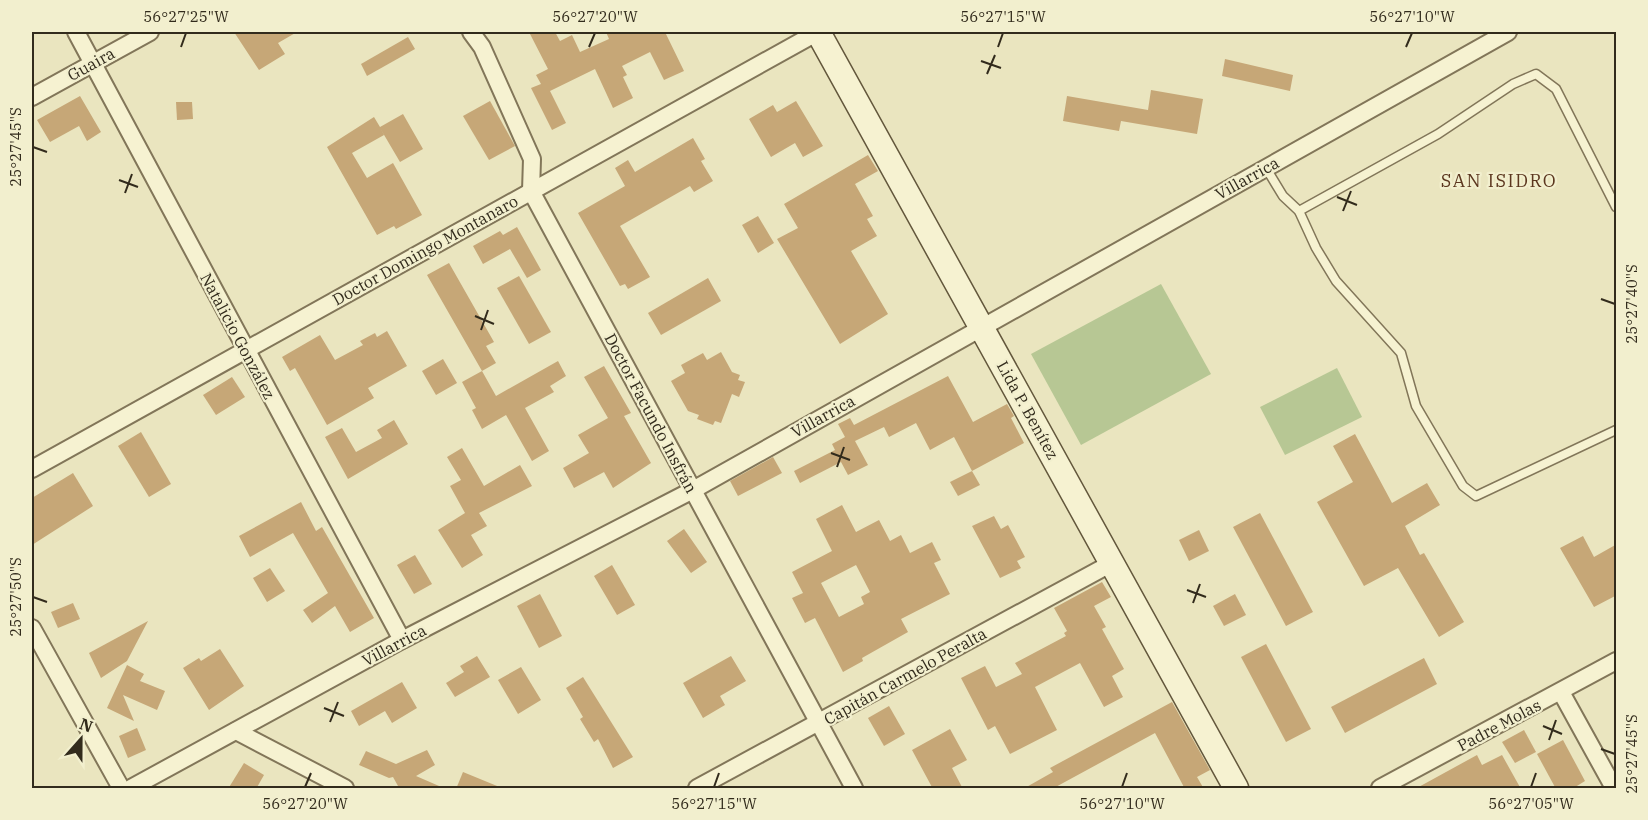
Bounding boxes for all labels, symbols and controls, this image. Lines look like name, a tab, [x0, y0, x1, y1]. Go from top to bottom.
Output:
text: 56°27'25"W	[143, 7, 229, 26]
text: 56°27'20"W	[552, 7, 638, 26]
text: 56°27'15"W	[960, 7, 1046, 26]
text: 56°27'10"W	[1369, 7, 1455, 26]
street label: Guaira	[64, 43, 118, 85]
text: 25°27'45"S	[6, 107, 25, 187]
street label: Villarrica	[1212, 152, 1283, 204]
district label: SAN ISIDRO	[1441, 169, 1557, 192]
street label: Doctor Domingo Montanaro	[329, 191, 521, 309]
text: 25°27'40"S	[1622, 264, 1641, 344]
street label: Natalicio González	[196, 269, 280, 403]
street label: Doctor Facundo Insfrán	[600, 330, 702, 496]
street label: Lida P. Benítez	[993, 357, 1063, 463]
street label: Villarrica	[788, 390, 859, 442]
text: 25°27'50"S	[6, 557, 25, 637]
street label: Villarrica	[358, 620, 430, 670]
street label: Capitán Carmelo Peralta	[820, 623, 990, 729]
street label: Padre Molas	[1454, 695, 1544, 755]
north arrow	[51, 709, 111, 769]
text: N	[77, 713, 96, 737]
text: 25°27'45"S	[1622, 714, 1641, 794]
text: 56°27'20"W	[262, 794, 348, 813]
text: 56°27'15"W	[671, 794, 757, 813]
text: 56°27'10"W	[1079, 794, 1165, 813]
text: 56°27'05"W	[1488, 794, 1574, 813]

